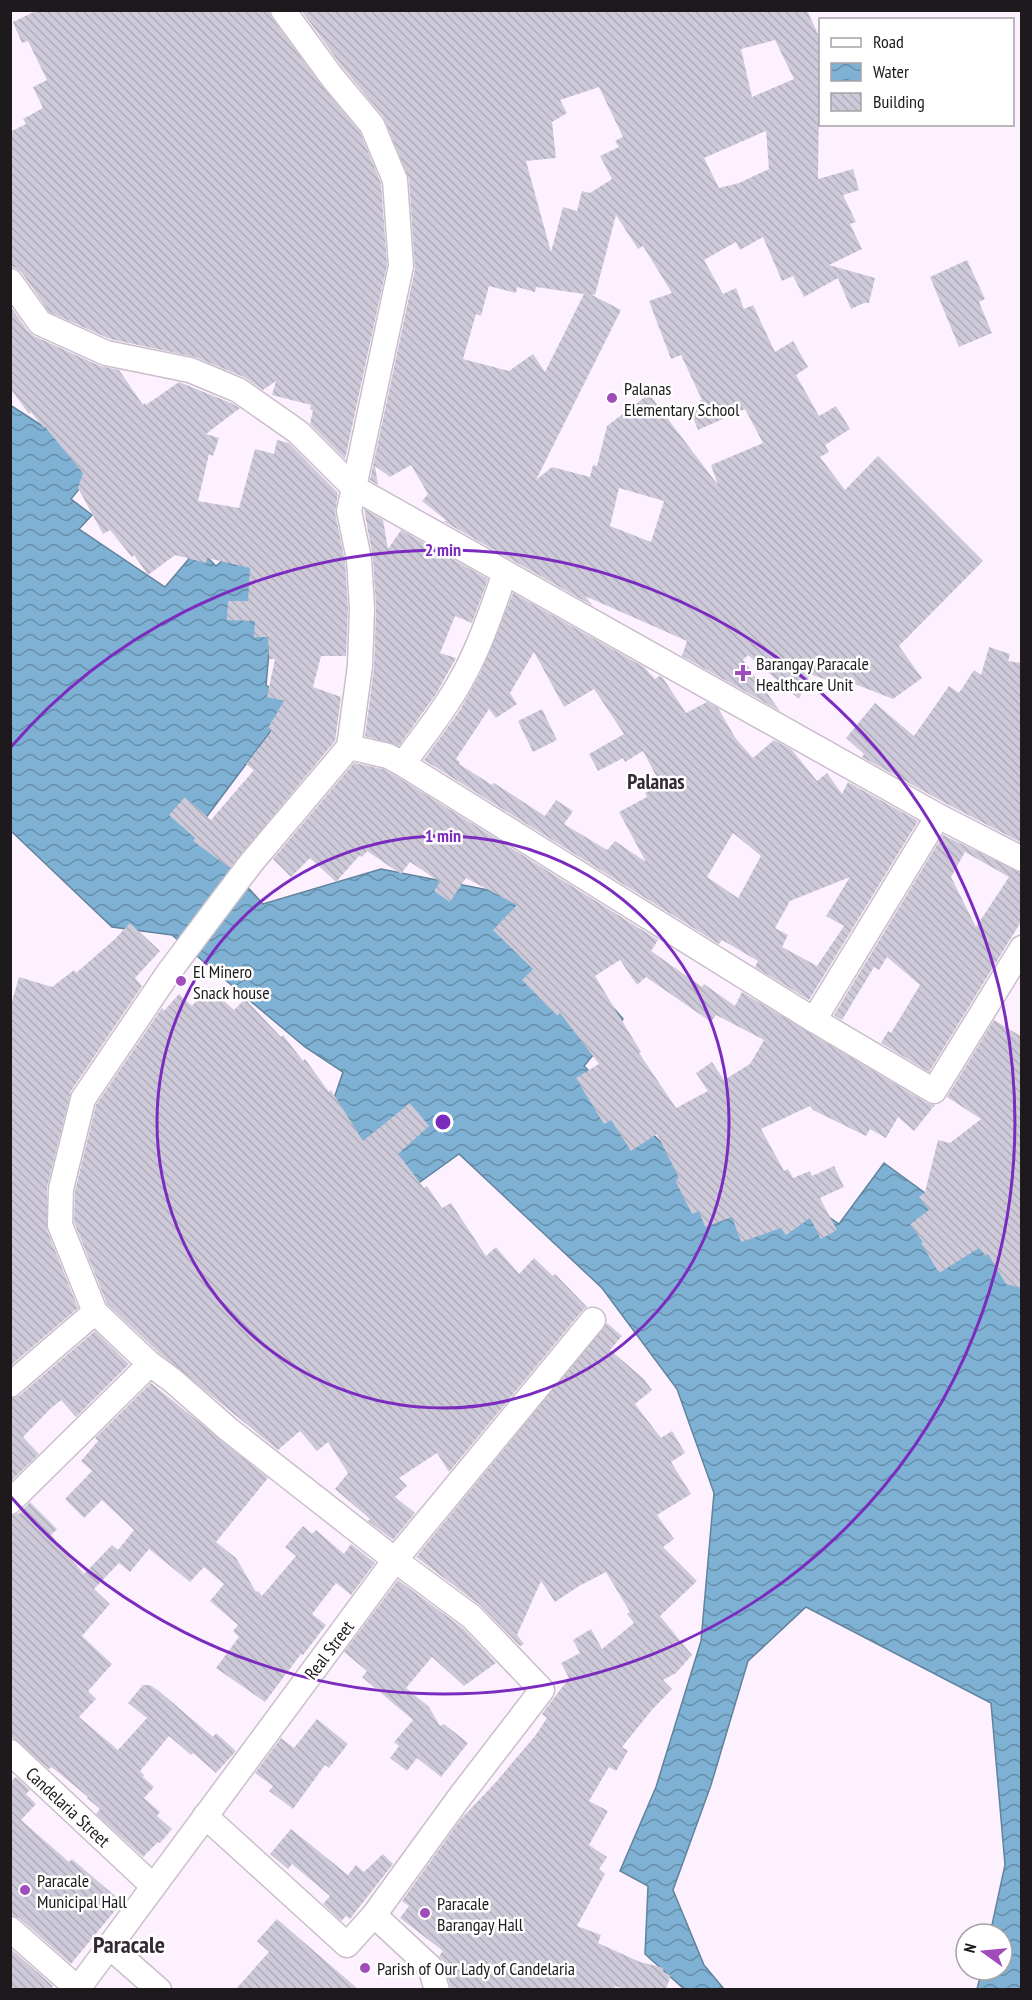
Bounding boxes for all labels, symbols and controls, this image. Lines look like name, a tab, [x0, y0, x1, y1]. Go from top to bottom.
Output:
legend	[819, 18, 1014, 126]
text: Road	[873, 30, 904, 53]
text: Water	[873, 60, 909, 83]
text: Building	[873, 90, 925, 113]
place label: Palanas Elementary School	[624, 377, 740, 421]
marker: Palanas Elementary School	[605, 391, 619, 405]
text: 2 min	[425, 538, 461, 561]
place label: Barangay Paracale Healthcare Unit	[756, 652, 869, 696]
marker: Barangay Paracale Healthcare Unit	[734, 664, 752, 682]
district label: Palanas	[627, 768, 685, 795]
text: 1 min	[425, 824, 461, 847]
place label: El Minero Snack house	[193, 960, 270, 1004]
marker: El Minero Snack house	[174, 974, 188, 988]
centre of rings	[433, 1112, 453, 1132]
street label: Real Street	[299, 1616, 359, 1684]
street label: Candelaria Street	[21, 1762, 115, 1852]
place label: Paracale Municipal Hall	[37, 1869, 127, 1913]
marker: Paracale Municipal Hall	[18, 1883, 32, 1897]
place label: Paracale Barangay Hall	[437, 1892, 524, 1936]
marker: Paracale Barangay Hall	[418, 1906, 432, 1920]
north arrow	[954, 1922, 1014, 1982]
district label: Paracale	[93, 1929, 165, 1960]
text: N	[959, 1941, 980, 1955]
place label: Parish of Our Lady of Candelaria	[377, 1957, 575, 1980]
marker: Parish of Our Lady of Candelaria	[358, 1961, 372, 1975]

